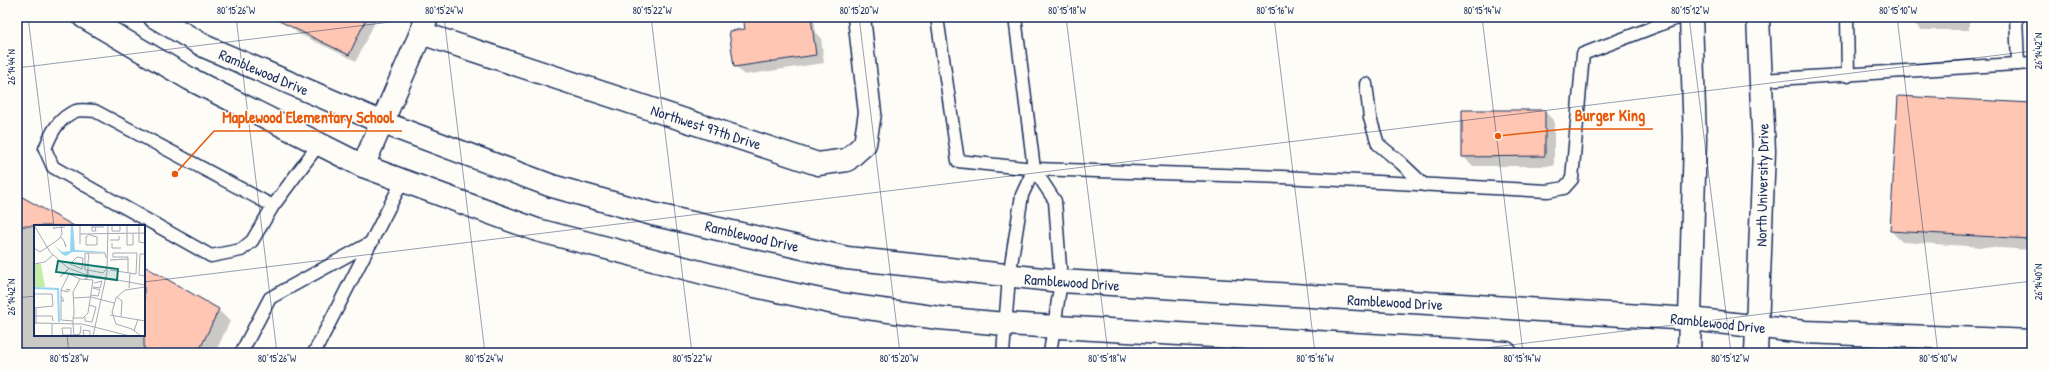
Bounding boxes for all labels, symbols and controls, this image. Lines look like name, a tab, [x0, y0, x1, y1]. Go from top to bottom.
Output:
text: 80°15'26"W	[217, 4, 256, 17]
text: 80°15'24"W	[425, 4, 464, 17]
text: 80°15'22"W	[632, 4, 672, 17]
text: 80°15'20"W	[840, 4, 879, 17]
text: 80°15'18"W	[1048, 4, 1087, 17]
text: 80°15'16"W	[1256, 4, 1295, 17]
text: 80°15'14"W	[1463, 4, 1501, 17]
text: 80°15'12"W	[1671, 4, 1710, 17]
text: 80°15'10"W	[1879, 4, 1918, 17]
text: 26°14'42"N	[2032, 33, 2045, 69]
street label: Ramblewood Drive	[216, 44, 312, 100]
text: 26°14'44"N	[5, 49, 18, 85]
street label: Northwest 97th Drive	[648, 99, 764, 155]
callout: Burger King	[1566, 101, 1653, 129]
callout: Maplewood Elementary School	[214, 103, 402, 131]
text: Burger King	[1575, 104, 1645, 127]
text: Maplewood Elementary School	[222, 106, 394, 129]
street label: North University Drive	[1750, 123, 1774, 247]
street label: Ramblewood Drive	[703, 215, 801, 257]
inset map	[34, 225, 145, 336]
text: 26°14'40"N	[2032, 264, 2045, 300]
street label: Ramblewood Drive	[1024, 268, 1120, 296]
text: 26°14'42"N	[5, 279, 18, 315]
street label: Ramblewood Drive	[1347, 289, 1443, 315]
street label: Ramblewood Drive	[1669, 308, 1767, 338]
text: 80°15'28"W	[50, 352, 89, 365]
text: 80°15'26"W	[258, 352, 297, 365]
text: 80°15'24"W	[465, 352, 504, 365]
text: 80°15'22"W	[672, 352, 712, 365]
text: 80°15'20"W	[880, 352, 919, 365]
text: 80°15'18"W	[1088, 352, 1127, 365]
text: 80°15'16"W	[1296, 352, 1335, 365]
text: 80°15'14"W	[1503, 352, 1541, 365]
text: 80°15'12"W	[1711, 352, 1750, 365]
text: 80°15'10"W	[1919, 352, 1958, 365]

